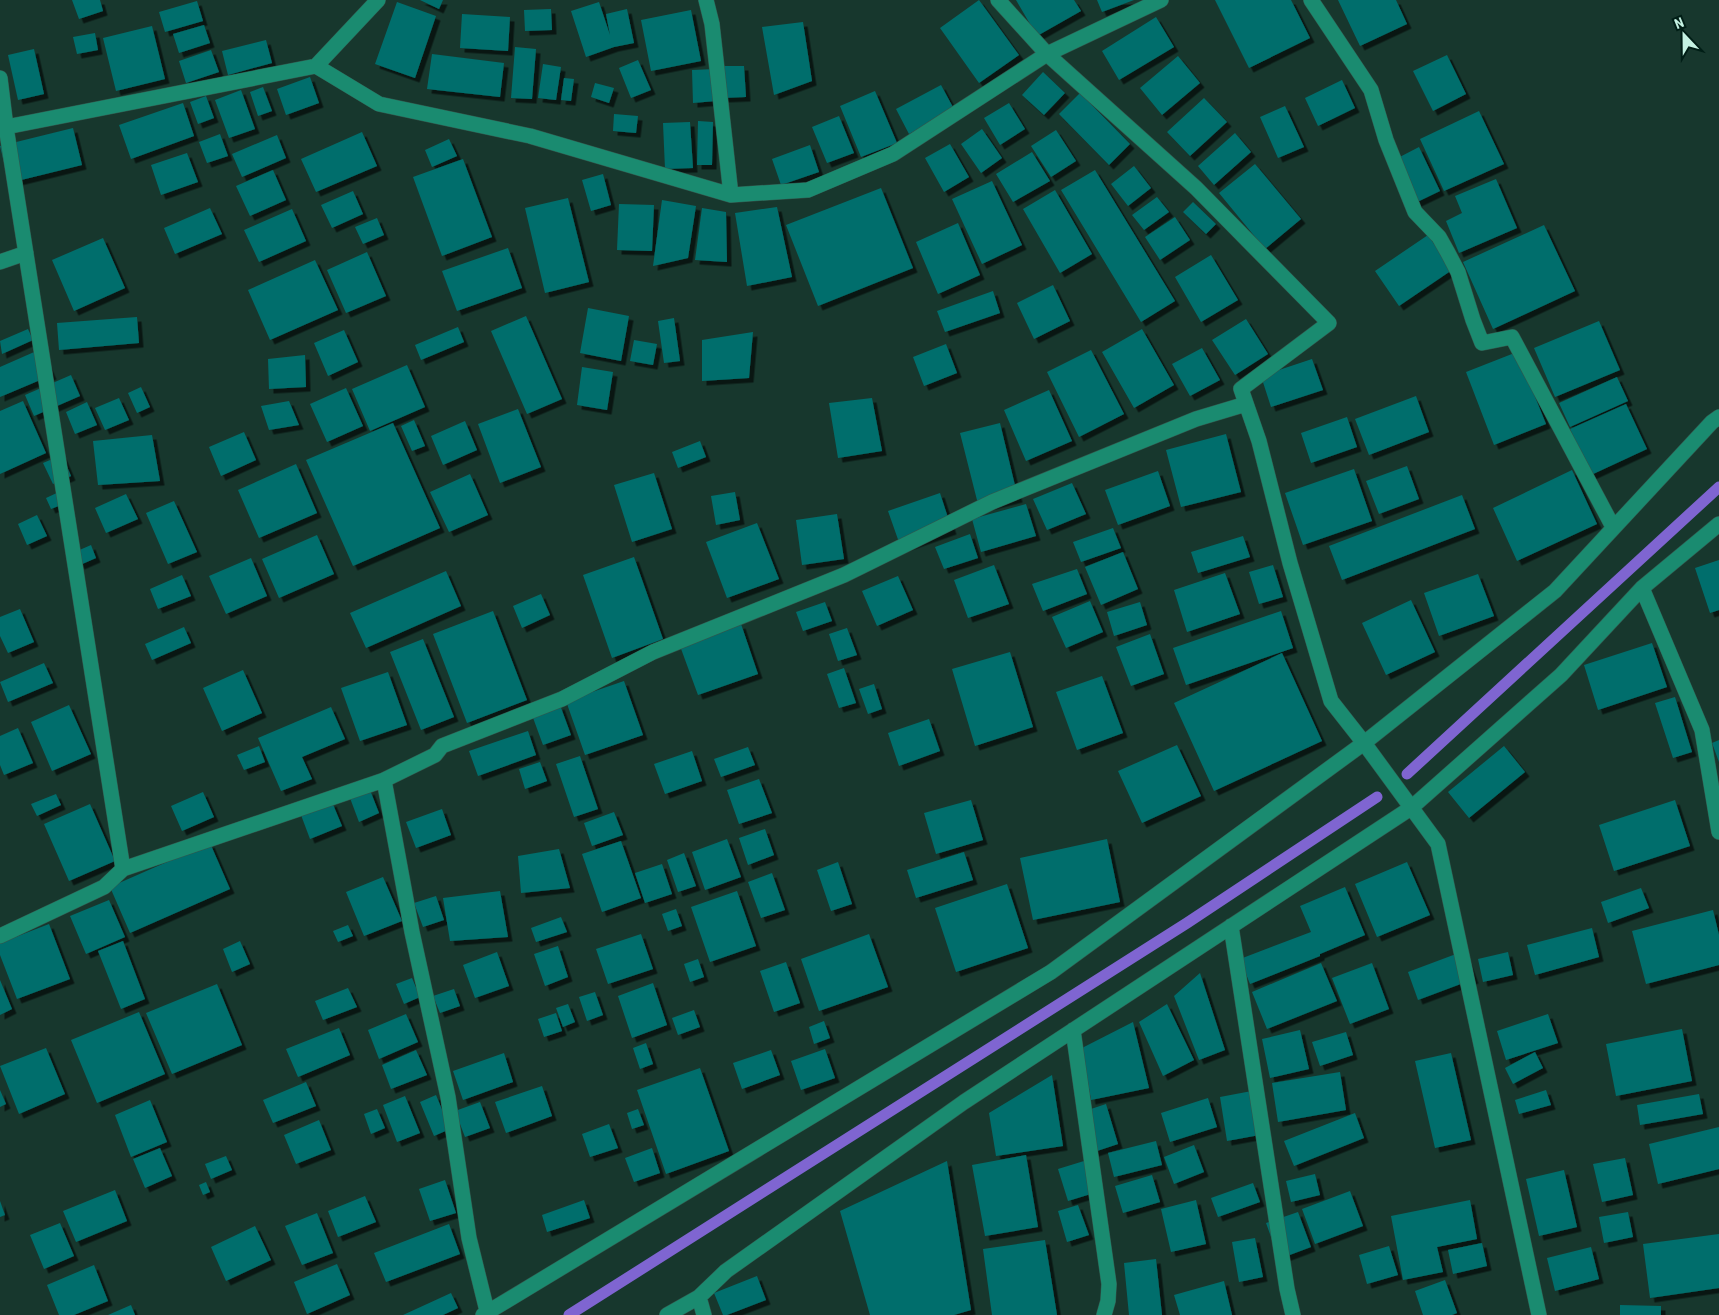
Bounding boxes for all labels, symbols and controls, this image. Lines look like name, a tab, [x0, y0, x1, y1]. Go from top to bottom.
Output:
north arrow	[1659, 10, 1709, 60]
text: N	[1672, 14, 1686, 32]

